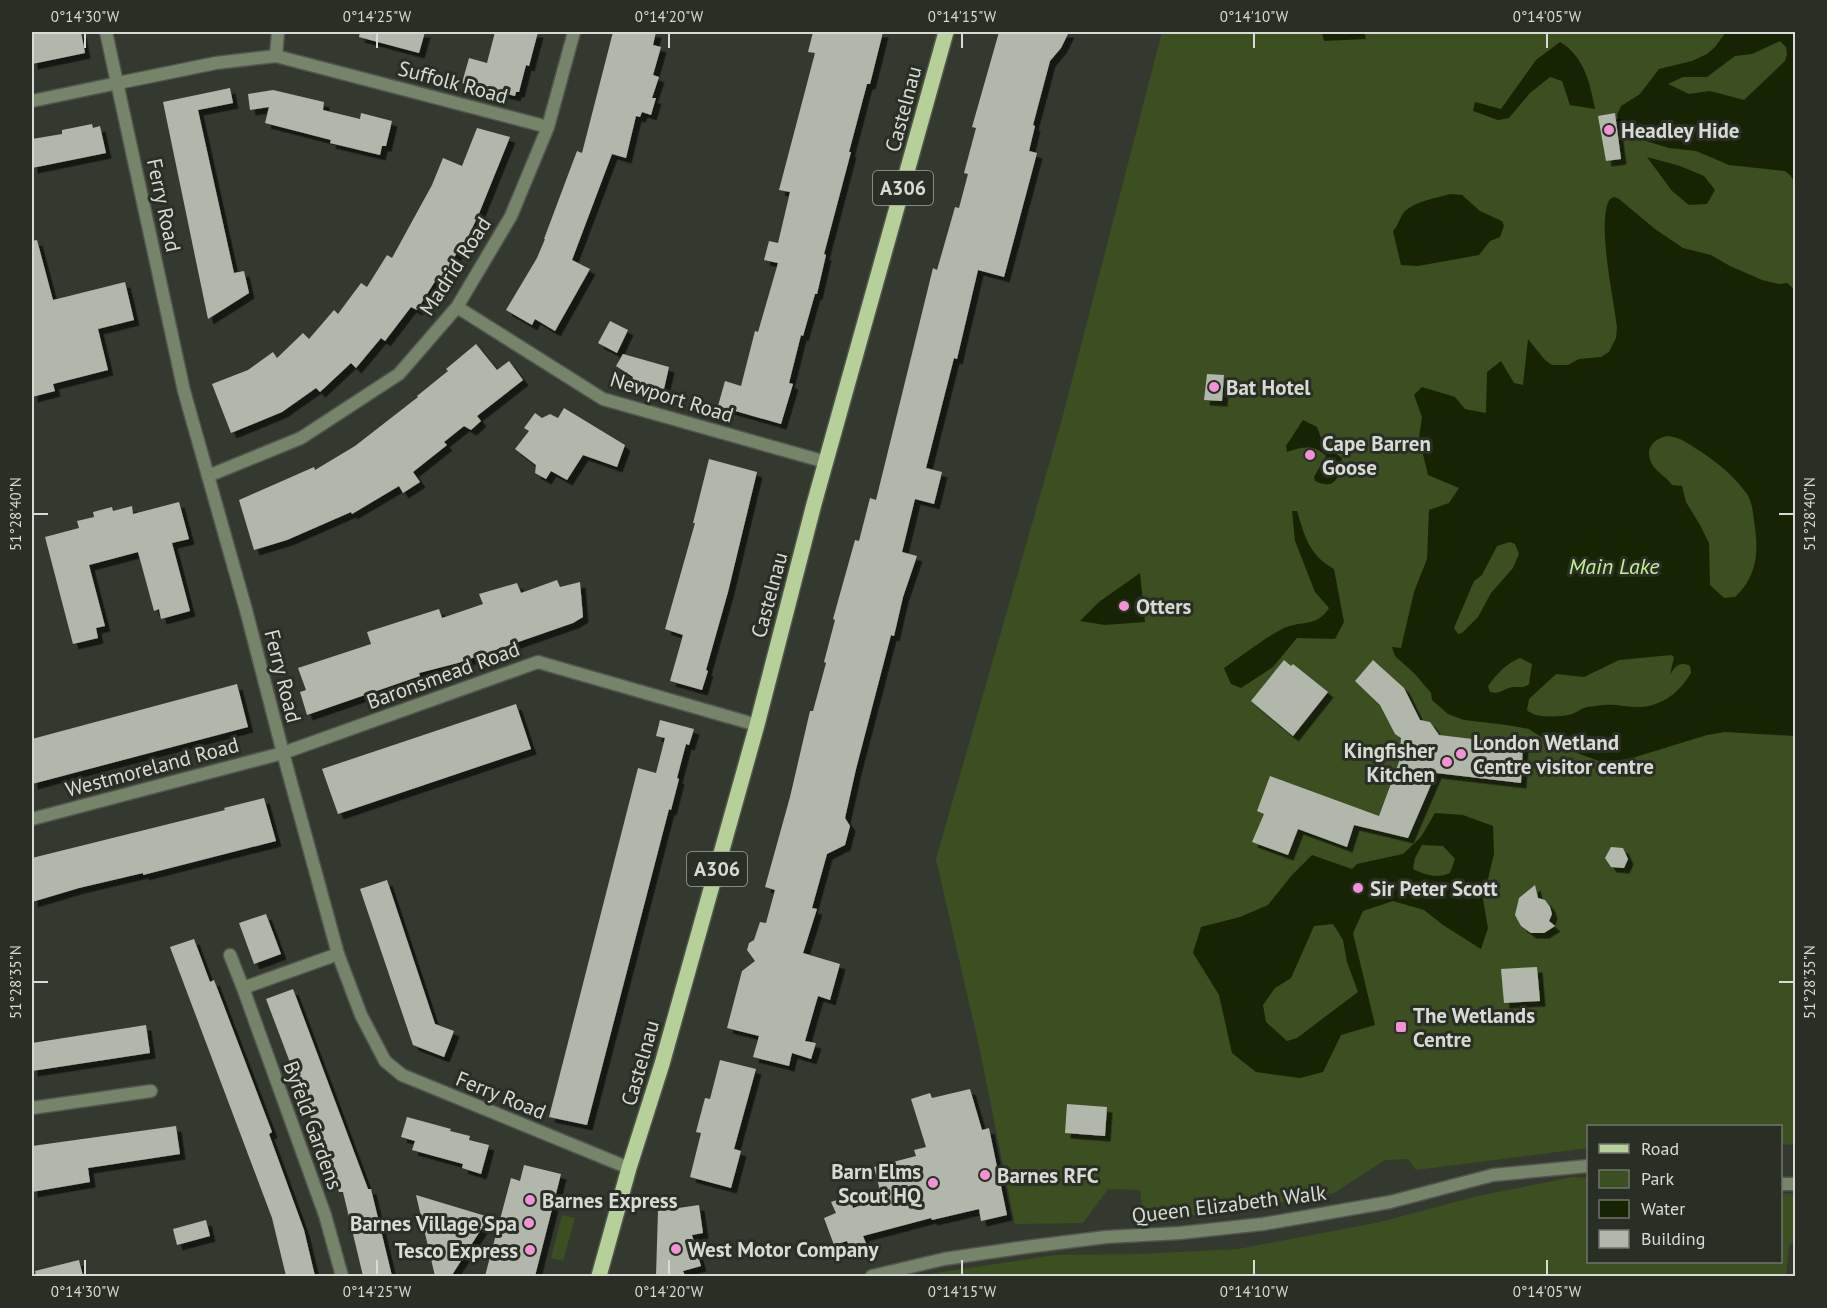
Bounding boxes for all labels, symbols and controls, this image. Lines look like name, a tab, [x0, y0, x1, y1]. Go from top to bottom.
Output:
text: 0°14'30"W	[51, 7, 120, 26]
text: 0°14'25"W	[343, 7, 412, 26]
text: 0°14'20"W	[635, 7, 704, 26]
text: 0°14'15"W	[928, 7, 997, 26]
text: 0°14'10"W	[1220, 7, 1289, 26]
text: 0°14'05"W	[1513, 7, 1582, 26]
street label: Suffolk Road	[395, 54, 511, 110]
street label: Castelnau	[879, 63, 927, 155]
place label: Headley Hide	[1621, 117, 1740, 144]
marker: Headley Hide	[1602, 123, 1616, 137]
street label: Ferry Road	[141, 156, 187, 254]
road number: A306	[873, 171, 933, 205]
street label: Madrid Road	[413, 211, 497, 321]
street label: Newport Road	[607, 365, 737, 429]
place label: Bat Hotel	[1226, 374, 1311, 401]
marker: Bat Hotel	[1207, 380, 1221, 394]
place label: Cape Barren Goose	[1322, 430, 1431, 481]
marker: Cape Barren Goose	[1303, 448, 1317, 462]
text: 51°28'40"N	[6, 477, 25, 551]
text: 51°28'40"N	[1800, 477, 1819, 551]
street label: Castelnau	[745, 549, 793, 641]
water label: Main Lake	[1569, 552, 1660, 580]
place label: Otters	[1136, 593, 1192, 620]
marker: Otters	[1117, 599, 1131, 613]
street label: Ferry Road	[258, 627, 308, 725]
street label: Baronsmead Road	[363, 635, 523, 715]
place label: London Wetland Centre visitor centre	[1473, 729, 1654, 780]
street label: Westmoreland Road	[62, 731, 242, 803]
place label: Kingfisher Kitchen	[1344, 737, 1436, 788]
marker: London Wetland Centre visitor centre	[1454, 747, 1468, 761]
marker: Kingfisher Kitchen	[1440, 755, 1454, 769]
road number: A306	[687, 852, 747, 886]
place label: Sir Peter Scott	[1370, 875, 1498, 902]
marker: Sir Peter Scott	[1351, 881, 1365, 895]
text: 51°28'35"N	[6, 945, 25, 1019]
text: 51°28'35"N	[1800, 945, 1819, 1019]
place label: The Wetlands Centre	[1413, 1002, 1535, 1053]
street label: Castelnau	[615, 1017, 665, 1109]
marker: The Wetlands Centre	[1394, 1020, 1408, 1034]
street label: Byfeld Gardens	[277, 1057, 349, 1193]
street label: Ferry Road	[452, 1065, 550, 1125]
legend	[1587, 1125, 1782, 1263]
text: Road	[1641, 1137, 1679, 1160]
place label: Barn Elms Scout HQ	[831, 1158, 922, 1209]
place label: Barnes RFC	[997, 1162, 1099, 1189]
text: Park	[1641, 1167, 1674, 1190]
marker: Barnes RFC	[978, 1168, 992, 1182]
marker: Barn Elms Scout HQ	[926, 1176, 940, 1190]
street label: Queen Elizabeth Walk	[1130, 1179, 1328, 1229]
place label: Barnes Express	[542, 1187, 678, 1214]
marker: Barnes Express	[523, 1193, 537, 1207]
text: Water	[1641, 1197, 1685, 1220]
place label: Barnes Village Spa	[350, 1210, 517, 1237]
marker: Barnes Village Spa	[522, 1216, 536, 1230]
text: Building	[1641, 1227, 1705, 1250]
place label: West Motor Company	[688, 1236, 880, 1263]
place label: Tesco Express	[395, 1237, 518, 1264]
marker: West Motor Company	[669, 1242, 683, 1256]
marker: Tesco Express	[523, 1243, 537, 1257]
text: 0°14'30"W	[51, 1282, 120, 1301]
text: 0°14'25"W	[343, 1282, 412, 1301]
text: 0°14'20"W	[635, 1282, 704, 1301]
text: 0°14'15"W	[928, 1282, 997, 1301]
text: 0°14'10"W	[1220, 1282, 1289, 1301]
text: 0°14'05"W	[1513, 1282, 1582, 1301]

